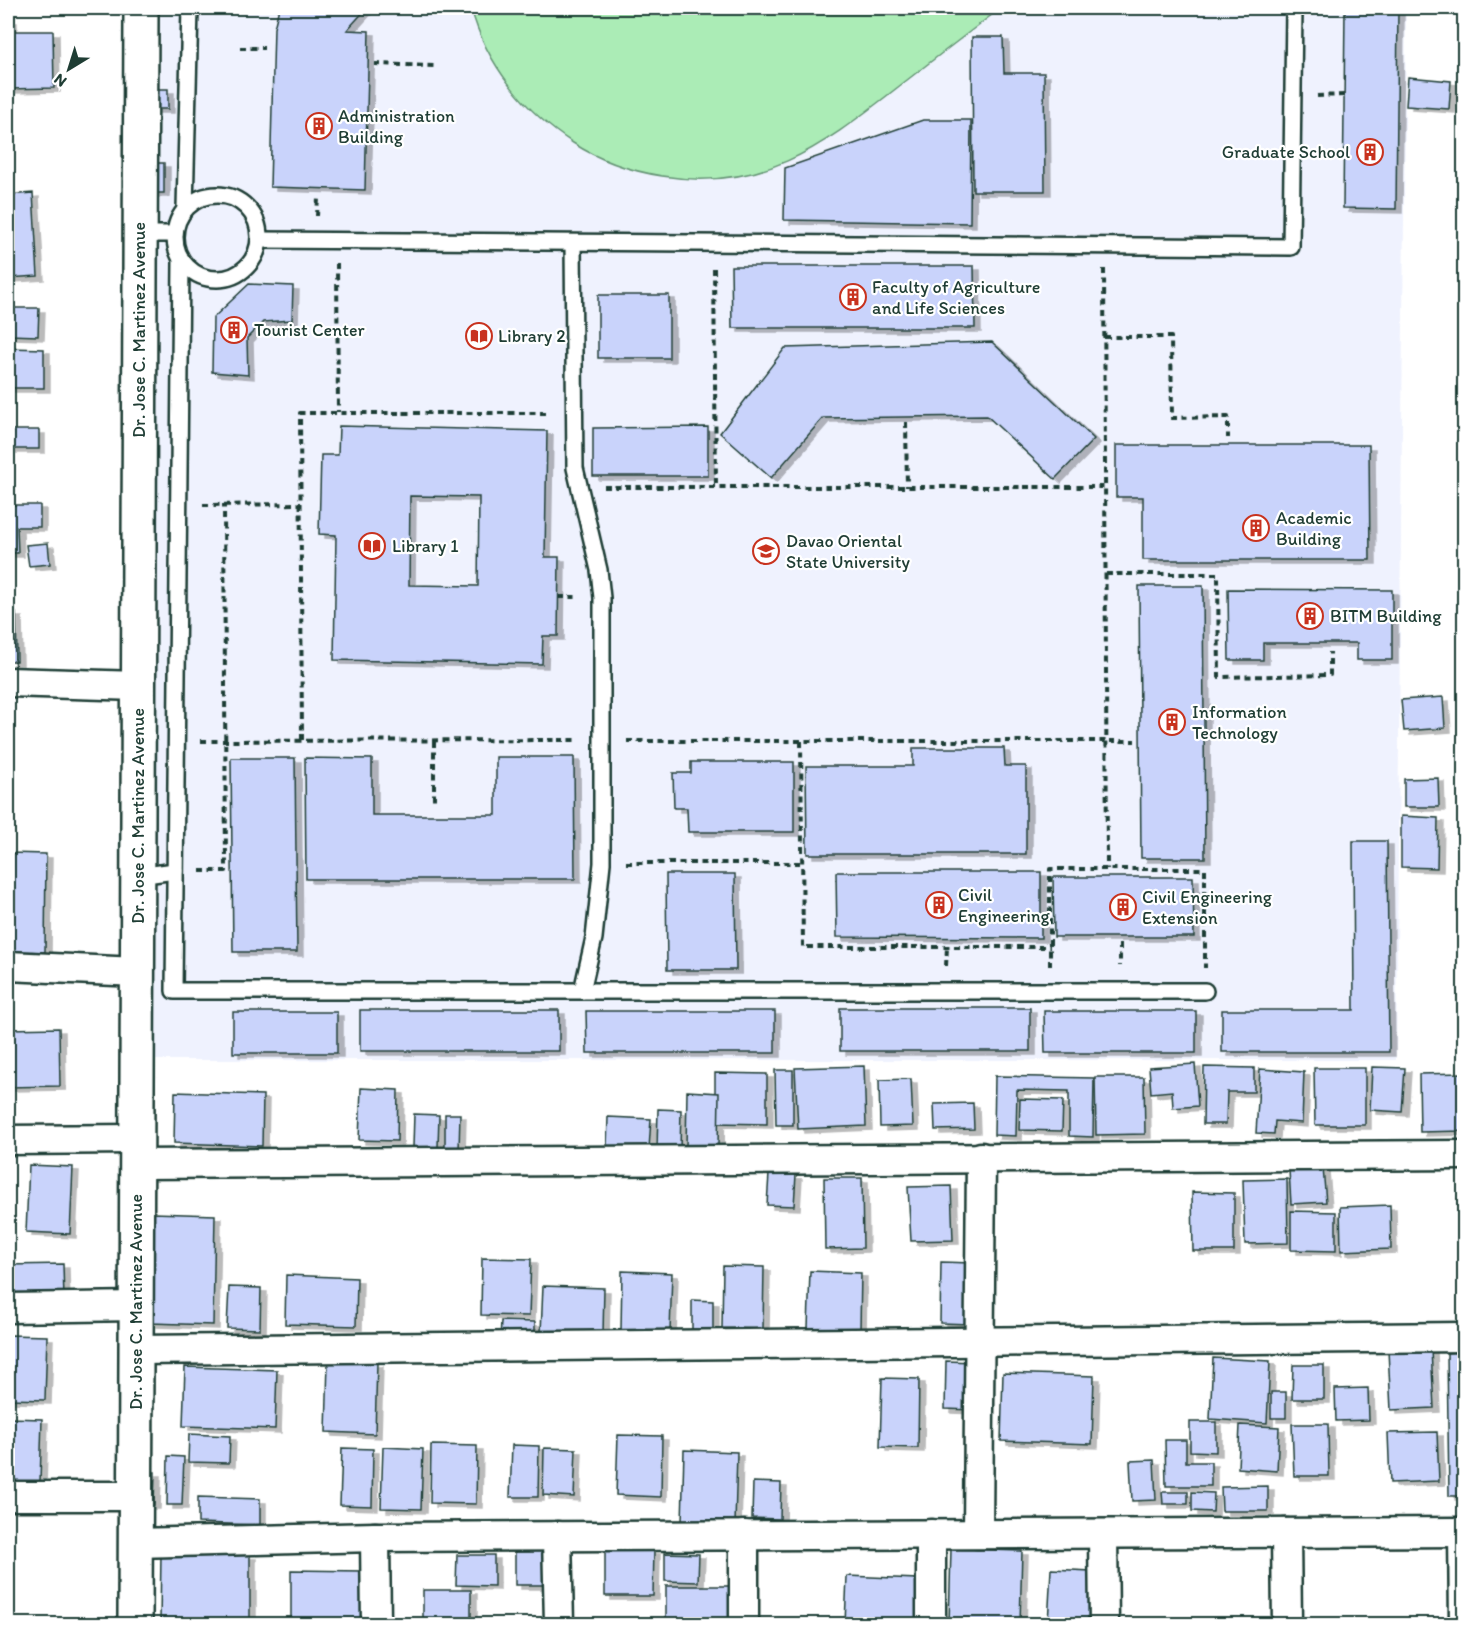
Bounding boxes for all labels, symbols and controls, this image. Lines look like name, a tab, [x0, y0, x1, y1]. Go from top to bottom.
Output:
north arrow	[39, 39, 99, 99]
text: N	[50, 70, 70, 91]
place label: Administration Building	[338, 105, 455, 148]
building icon: Administration Building	[304, 111, 334, 141]
building icon: Graduate School	[1355, 137, 1385, 167]
place label: Graduate School	[1222, 141, 1350, 163]
street label: Dr. Jose C. Martinez Avenue	[128, 222, 150, 438]
place label: Faculty of Agriculture and Life Sciences	[872, 276, 1040, 319]
building icon: Faculty of Agriculture and Life Sciences	[838, 282, 868, 312]
building icon: Tourist Center	[219, 315, 249, 345]
place label: Tourist Center	[254, 319, 366, 341]
library icon: Library 2	[464, 321, 494, 351]
place label: Library 2	[498, 325, 566, 347]
place label: Academic Building	[1276, 507, 1352, 550]
building icon: Academic Building	[1241, 513, 1271, 543]
place label: Davao Oriental State University	[786, 530, 910, 573]
library icon: Library 1	[357, 531, 387, 561]
place label: Library 1	[392, 535, 459, 557]
school or university icon: Davao Oriental State University	[751, 536, 781, 566]
building icon: BITM Building	[1295, 601, 1325, 631]
place label: BITM Building	[1330, 605, 1442, 627]
place label: Information Technology	[1192, 701, 1287, 744]
building icon: Information Technology	[1157, 707, 1187, 737]
street label: Dr. Jose C. Martinez Avenue	[127, 708, 149, 924]
place label: Civil Engineering	[958, 884, 1051, 927]
place label: Civil Engineering Extension	[1142, 886, 1273, 929]
building icon: Civil Engineering	[924, 890, 954, 920]
building icon: Civil Engineering Extension	[1108, 892, 1138, 922]
street label: Dr. Jose C. Martinez Avenue	[125, 1194, 147, 1410]

